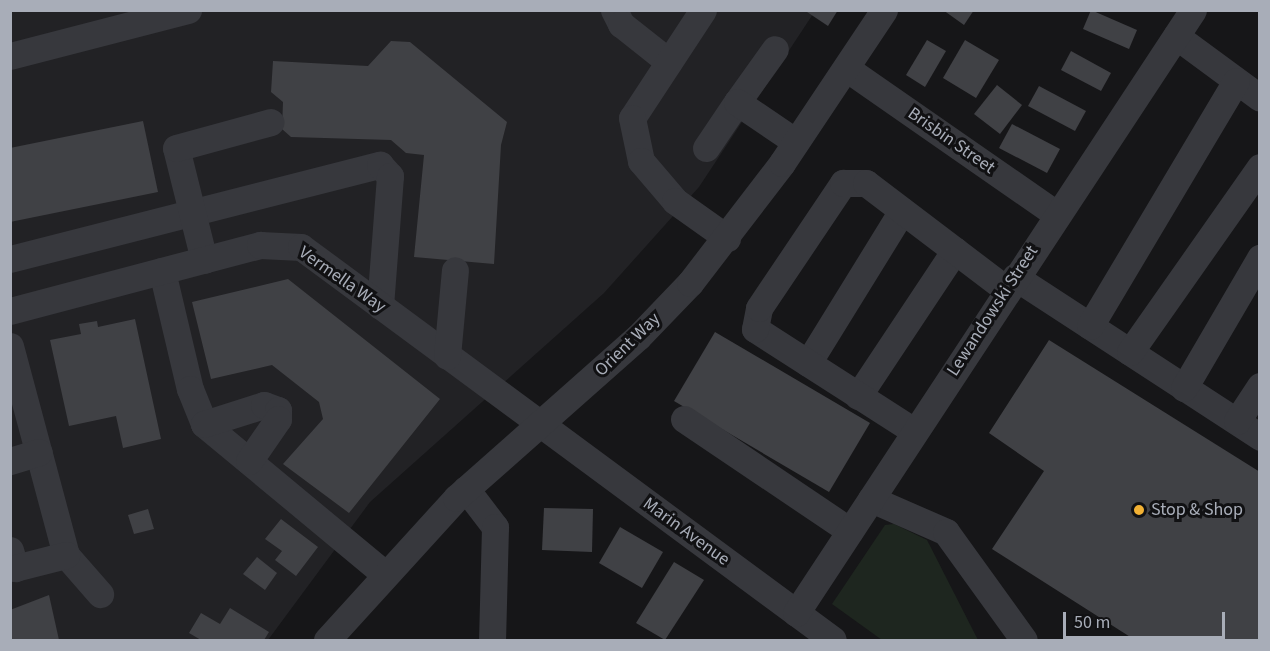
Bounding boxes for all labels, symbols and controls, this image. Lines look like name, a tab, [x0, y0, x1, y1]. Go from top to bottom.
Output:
street label: Brisbin Street	[903, 103, 999, 179]
street label: Vermella Way	[294, 242, 390, 318]
street label: Lewandowski Street	[943, 242, 1043, 380]
street label: Orient Way	[591, 309, 665, 381]
street label: Marin Avenue	[638, 493, 734, 571]
place label: Stop & Shop	[1151, 499, 1243, 521]
marker: Stop & Shop	[1132, 503, 1146, 517]
scale bar	[1066, 600, 1228, 638]
text: 50 m	[1074, 610, 1110, 635]

